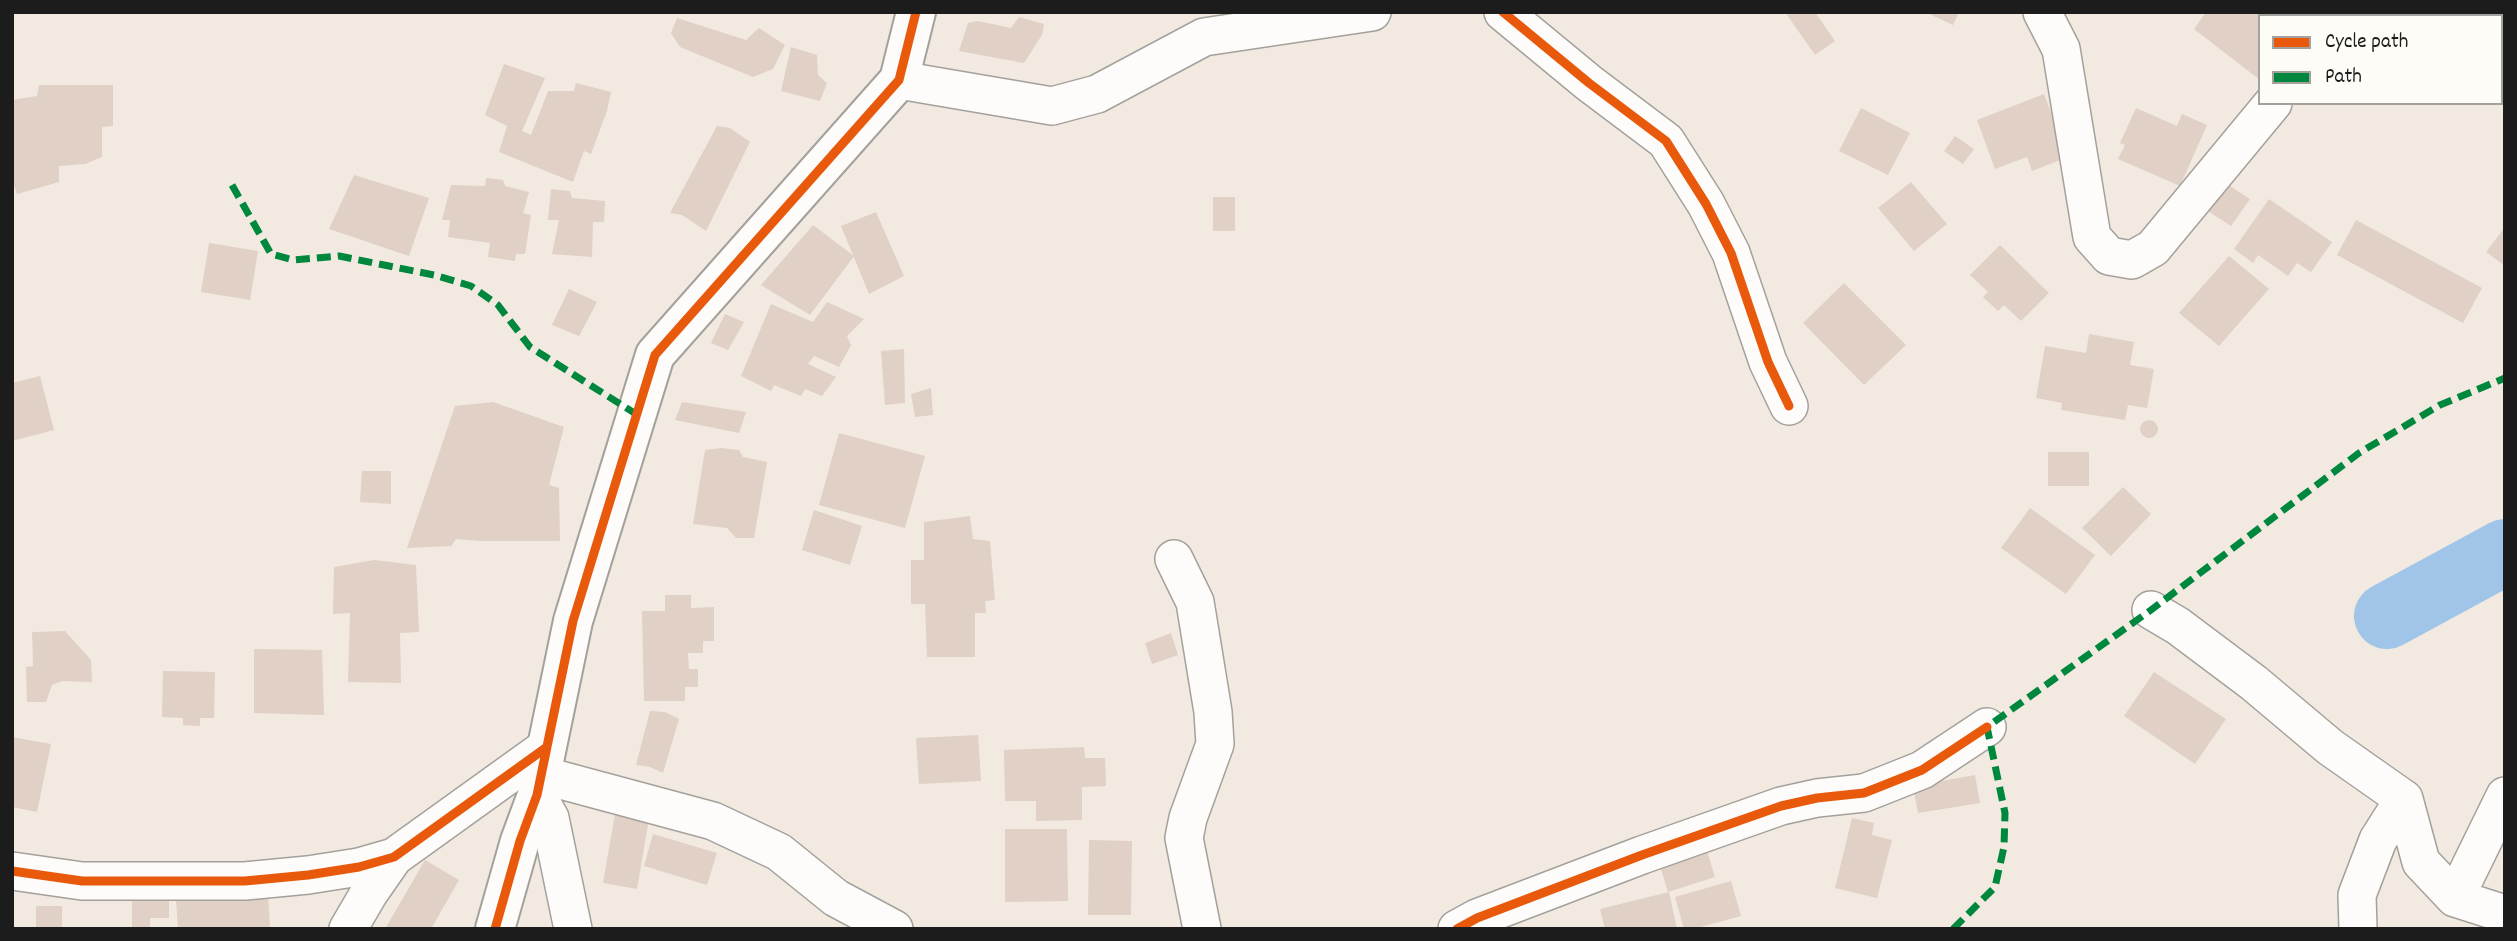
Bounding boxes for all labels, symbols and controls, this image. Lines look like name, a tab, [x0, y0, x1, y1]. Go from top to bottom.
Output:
legend	[2258, 14, 2503, 105]
text: Cycle path	[2325, 28, 2408, 58]
text: Path	[2325, 63, 2362, 93]

